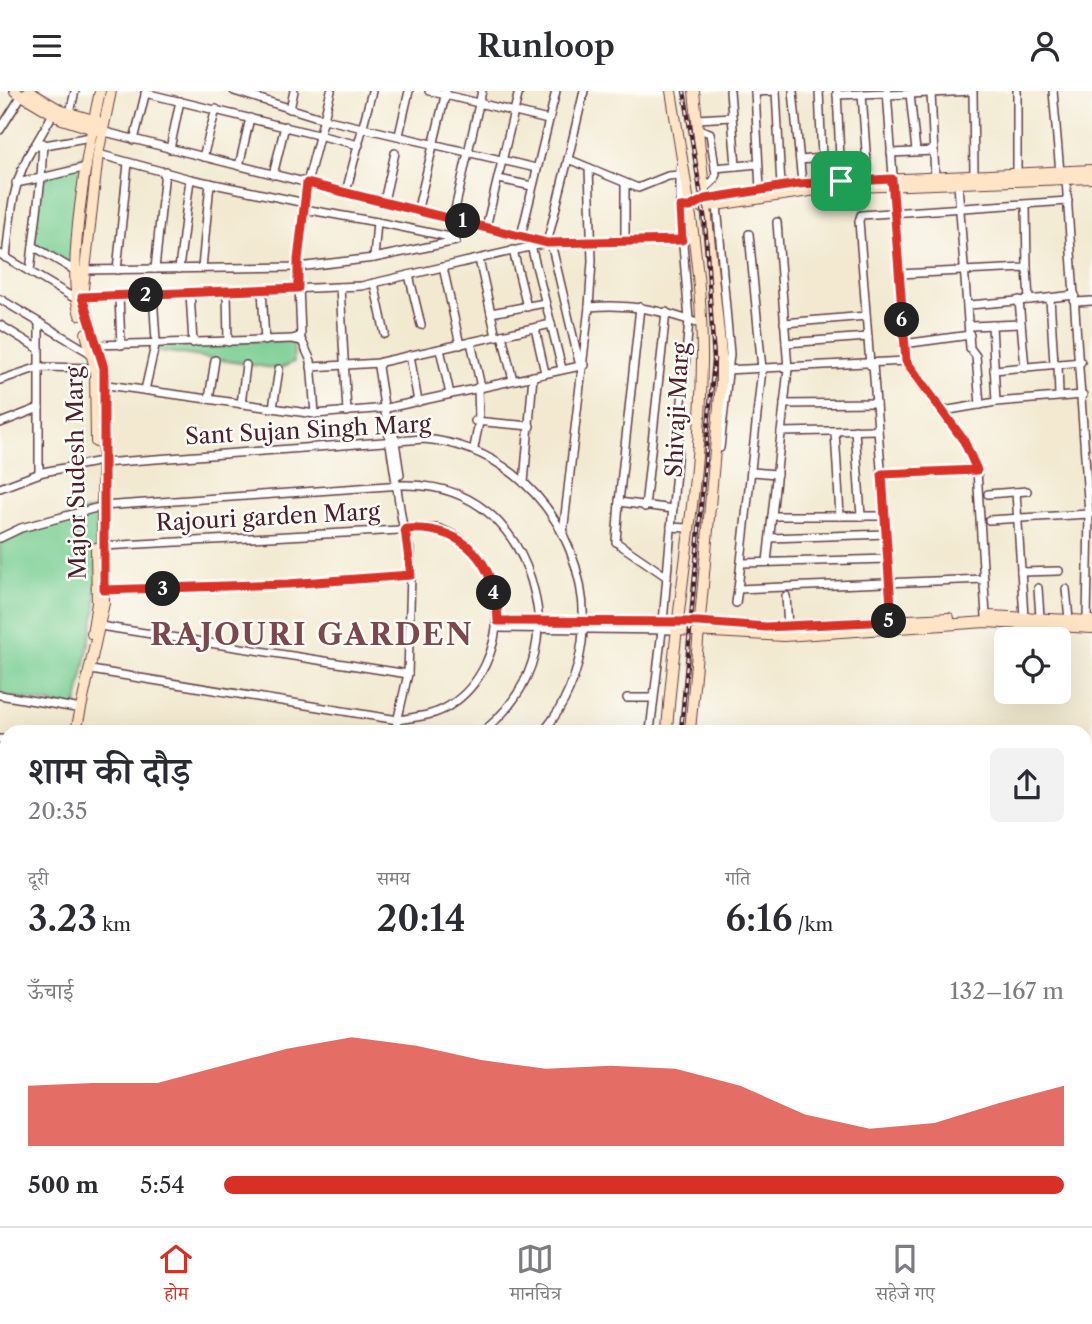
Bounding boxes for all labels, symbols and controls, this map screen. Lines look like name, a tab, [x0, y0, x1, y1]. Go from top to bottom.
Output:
text: Runloop	[477, 26, 615, 65]
icon: menu	[28, 27, 66, 65]
icon: person	[1026, 27, 1064, 65]
pin	[811, 151, 871, 211]
icon: arrive	[822, 162, 860, 200]
pin: 1	[446, 204, 480, 239]
text: 1	[458, 209, 467, 232]
pin: 2	[128, 277, 164, 313]
text: 2	[140, 283, 151, 306]
pin: 6	[884, 303, 920, 337]
text: 6	[896, 308, 907, 331]
street label: Shivaji Marg	[659, 341, 695, 478]
street label: Major Sudesh Marg	[60, 365, 92, 580]
street label: Sant Sujan Singh Marg	[184, 410, 433, 450]
street label: Rajouri garden Marg	[155, 497, 382, 537]
pin: 3	[146, 571, 180, 607]
pin: 4	[476, 575, 512, 611]
text: 3	[157, 577, 168, 600]
text: 4	[488, 581, 499, 604]
pin: 5	[872, 603, 906, 639]
text: 5	[883, 609, 894, 632]
district label: RAJOURI GARDEN	[150, 616, 474, 653]
map controls	[994, 627, 1071, 704]
button: locate	[994, 627, 1071, 704]
text: शाम की दौड़	[28, 747, 191, 794]
button: share	[990, 748, 1064, 822]
text: 20:35	[28, 797, 87, 825]
text: दूरी	[28, 867, 49, 890]
text: समय	[377, 867, 410, 890]
text: गति	[725, 867, 750, 890]
text: 3.23	[28, 897, 97, 940]
text: 20:14	[377, 897, 466, 940]
text: 6:16	[725, 897, 792, 940]
text: km	[97, 913, 131, 936]
text: /km	[792, 913, 833, 936]
text: ऊँचाई	[28, 977, 73, 1005]
text: 132–167 m	[950, 977, 1064, 1005]
text: 500 m	[28, 1171, 99, 1199]
text: 5:54	[140, 1171, 185, 1199]
tab: होम	[157, 1240, 195, 1312]
tab: मानचित्र	[510, 1240, 561, 1312]
tab: सहेजे गए	[876, 1240, 935, 1312]

